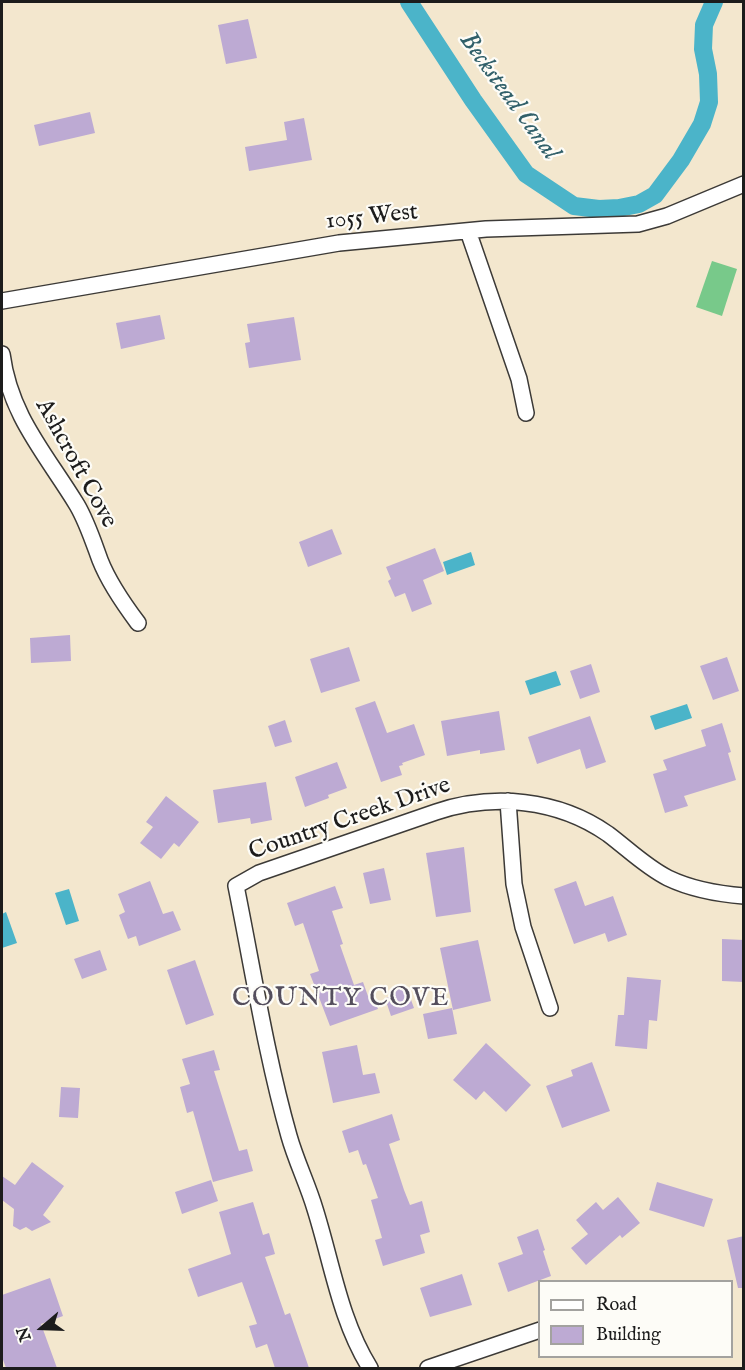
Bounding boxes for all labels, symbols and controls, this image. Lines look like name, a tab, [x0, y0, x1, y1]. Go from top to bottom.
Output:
water label: Beckstead Canal	[451, 27, 565, 167]
street label: 1055 West	[324, 199, 420, 237]
street label: Ashcroft Cove	[28, 394, 122, 534]
street label: Country Creek Drive	[245, 772, 455, 868]
district label: COUNTY COVE	[232, 984, 450, 1016]
legend	[538, 1280, 733, 1358]
text: Road	[596, 1294, 637, 1317]
north arrow	[12, 1298, 72, 1358]
text: N	[13, 1324, 37, 1344]
text: Building	[596, 1324, 661, 1347]

